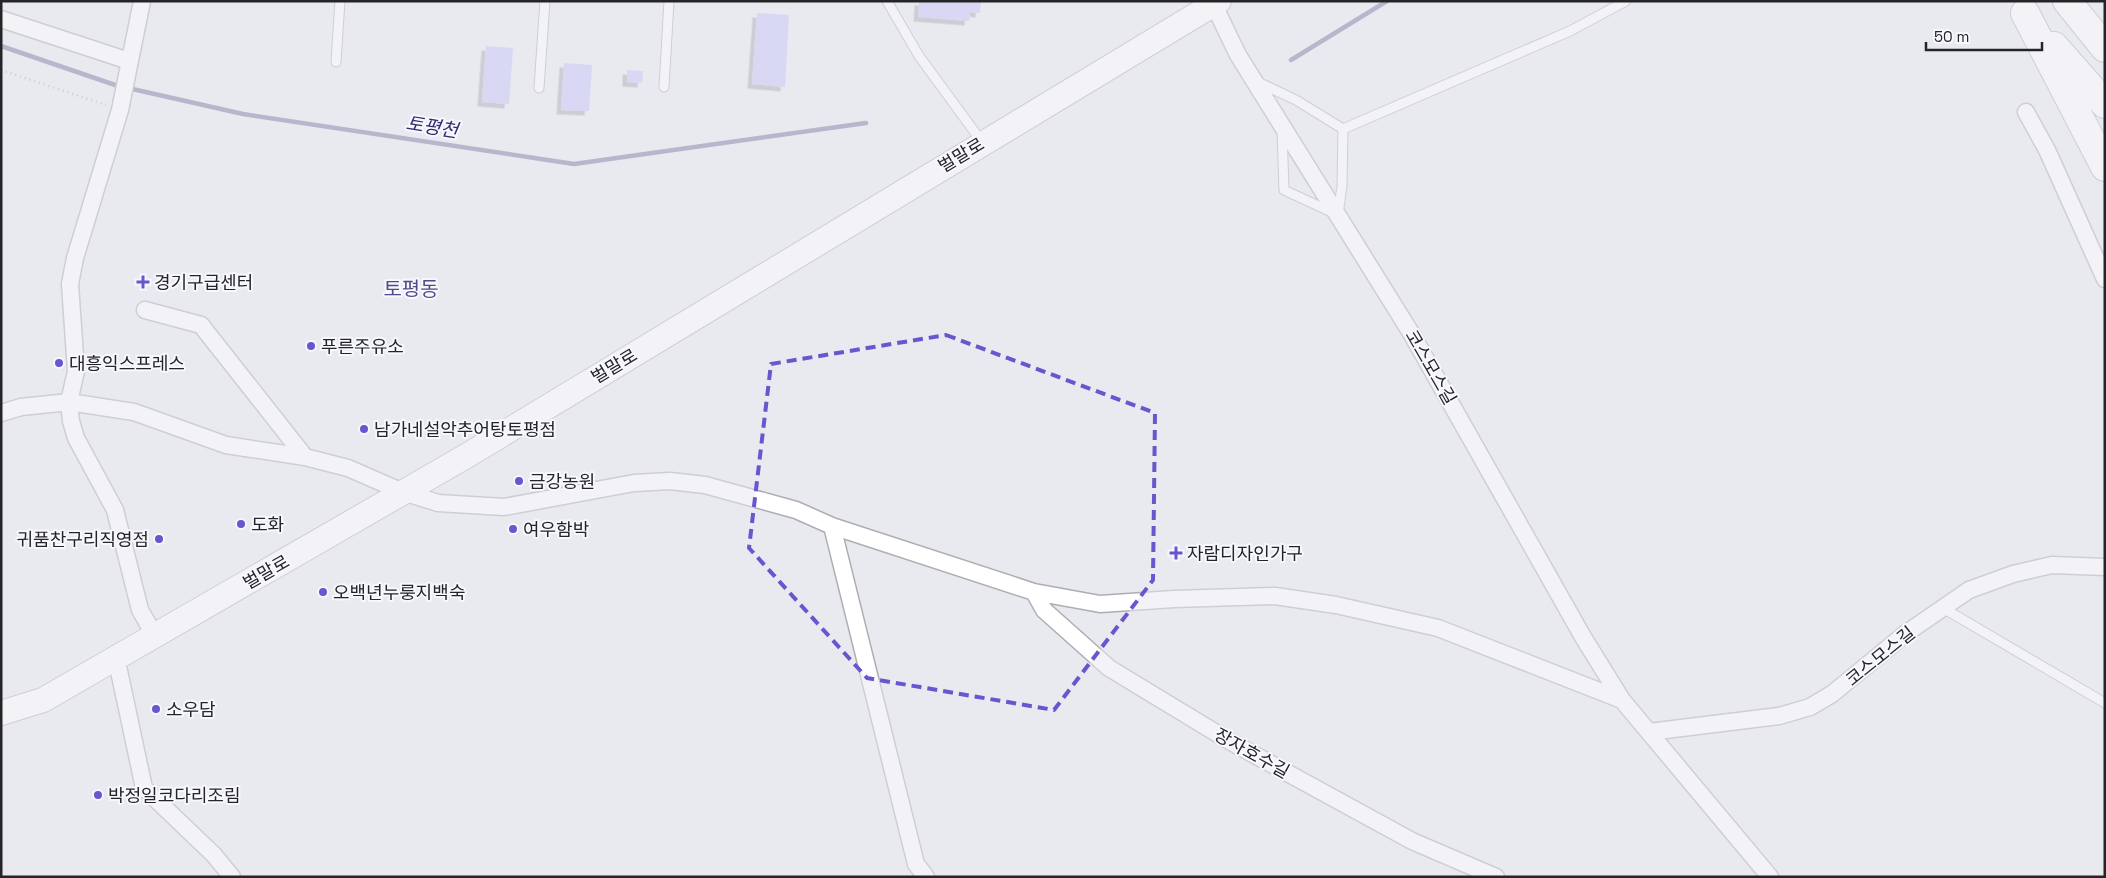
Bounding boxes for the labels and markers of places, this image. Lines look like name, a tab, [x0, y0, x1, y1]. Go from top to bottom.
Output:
place label: 경기구급센터	[154, 271, 253, 294]
marker: 경기구급센터	[136, 275, 150, 289]
place label: 푸른주유소	[321, 335, 404, 358]
marker: 푸른주유소	[305, 340, 317, 352]
place label: 대흥익스프레스	[69, 352, 185, 375]
marker: 대흥익스프레스	[53, 357, 65, 369]
place label: 남가네설악추어탕토평점	[374, 418, 556, 441]
marker: 남가네설악추어탕토평점	[358, 423, 370, 435]
place label: 금강농원	[529, 470, 595, 493]
marker: 금강농원	[513, 475, 525, 487]
place label: 도화	[251, 513, 284, 536]
marker: 도화	[235, 518, 247, 530]
place label: 여우함박	[523, 518, 589, 541]
marker: 여우함박	[507, 523, 519, 535]
place label: 귀품찬구리직영점	[17, 528, 149, 551]
marker: 귀품찬구리직영점	[153, 533, 165, 545]
place label: 자람디자인가구	[1187, 542, 1303, 565]
marker: 자람디자인가구	[1169, 546, 1183, 560]
place label: 오백년누룽지백숙	[333, 581, 465, 604]
marker: 오백년누룽지백숙	[317, 586, 329, 598]
place label: 소우담	[166, 698, 216, 721]
marker: 소우담	[150, 703, 162, 715]
place label: 박정일코다리조림	[108, 784, 240, 807]
marker: 박정일코다리조림	[92, 789, 104, 801]

